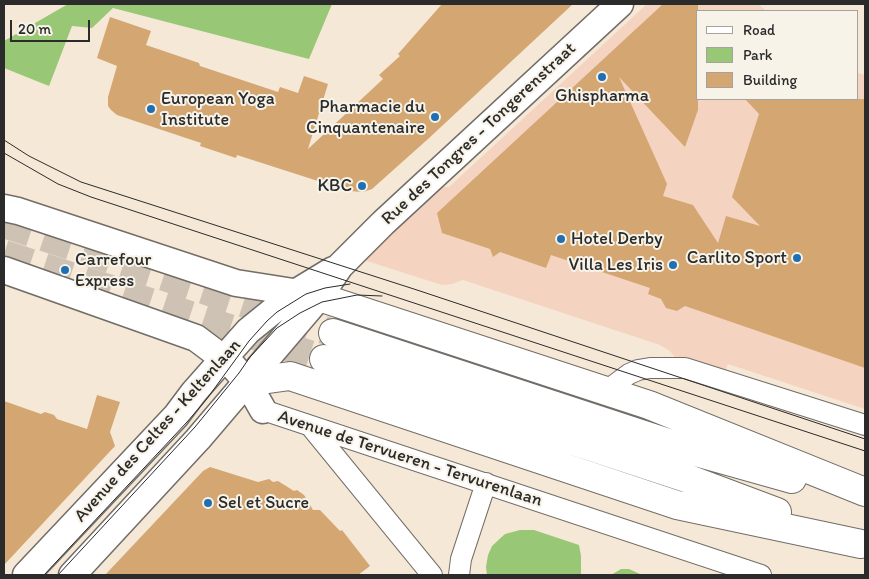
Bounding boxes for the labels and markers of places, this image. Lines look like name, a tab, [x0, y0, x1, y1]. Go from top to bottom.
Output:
marker: Ghispharma	[596, 71, 608, 83]
place label: Ghispharma	[555, 85, 649, 107]
place label: European Yoga Institute	[161, 88, 275, 130]
place label: Pharmacie du Cinquantenaire	[306, 96, 425, 138]
marker: European Yoga Institute	[145, 103, 157, 115]
marker: Pharmacie du Cinquantenaire	[429, 111, 441, 123]
place label: KBC	[318, 175, 352, 197]
marker: KBC	[356, 180, 368, 192]
place label: Hotel Derby	[571, 228, 663, 250]
marker: Hotel Derby	[555, 233, 567, 245]
place label: Carlito Sport	[687, 247, 787, 269]
place label: Carrefour Express	[75, 249, 151, 292]
marker: Carlito Sport	[791, 252, 803, 264]
place label: Villa Les Iris	[568, 254, 663, 276]
marker: Villa Les Iris	[667, 259, 679, 271]
marker: Carrefour Express	[59, 264, 71, 276]
place label: Sel et Sucre	[218, 492, 309, 514]
marker: Sel et Sucre	[202, 497, 214, 509]

